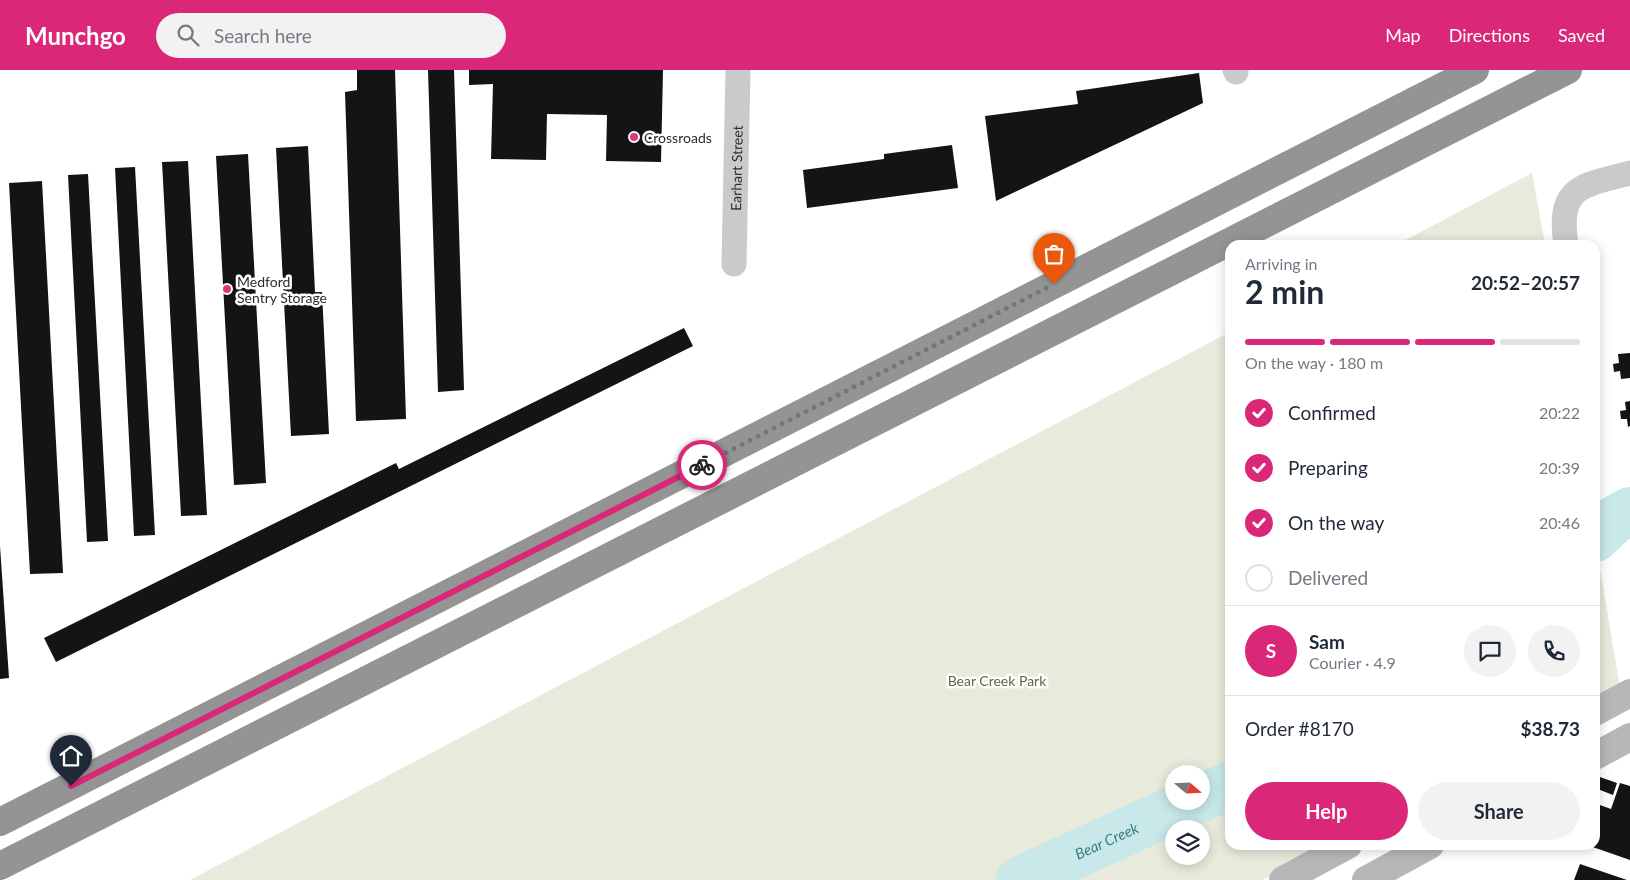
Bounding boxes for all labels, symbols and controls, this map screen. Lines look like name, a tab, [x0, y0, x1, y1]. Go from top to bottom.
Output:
search box	[156, 13, 506, 58]
text: Munchgo	[25, 21, 126, 50]
icon: search	[174, 21, 202, 49]
text: Search here	[214, 24, 312, 47]
text: Map	[1385, 24, 1421, 46]
text: Directions	[1449, 24, 1530, 46]
text: Saved	[1558, 24, 1605, 46]
street label: Earhart Street	[727, 125, 745, 211]
place label: Crossroads	[644, 129, 712, 146]
marker: Crossroads	[628, 131, 640, 143]
pin	[1033, 233, 1075, 284]
icon: bag	[1040, 240, 1068, 268]
text: Arriving in	[1245, 254, 1318, 273]
text: 20:52–20:57	[1471, 271, 1580, 294]
text: 2 min	[1245, 272, 1324, 311]
place label: Medford Sentry Storage	[237, 273, 327, 306]
marker: Medford Sentry Storage	[221, 283, 233, 295]
text: On the way · 180 m	[1245, 353, 1383, 372]
icon: check	[1245, 399, 1273, 427]
text: Confirmed	[1288, 401, 1376, 424]
text: 20:22	[1539, 403, 1580, 422]
courier	[677, 440, 727, 490]
icon: bike	[688, 451, 716, 479]
icon: check	[1245, 454, 1273, 482]
text: Preparing	[1288, 456, 1368, 479]
text: 20:39	[1539, 458, 1580, 477]
icon: check	[1245, 509, 1273, 537]
text: On the way	[1288, 511, 1384, 534]
text: 20:46	[1539, 513, 1580, 532]
text: Delivered	[1288, 566, 1368, 589]
button: chat	[1464, 625, 1516, 677]
button: phone	[1528, 625, 1580, 677]
text: Sam	[1309, 630, 1345, 653]
text: S	[1266, 639, 1276, 662]
text: Courier · 4.9	[1309, 653, 1396, 672]
park label: Bear Creek Park	[948, 672, 1047, 689]
text: Order #8170	[1245, 717, 1354, 740]
text: $38.73	[1520, 717, 1580, 740]
pin	[50, 735, 92, 786]
icon: home	[57, 742, 85, 770]
north arrow	[1165, 765, 1210, 810]
map controls	[1165, 765, 1210, 865]
button: Help	[1245, 782, 1408, 840]
button: Share	[1418, 782, 1580, 840]
water label: Bear Creek	[1072, 818, 1142, 863]
button: layers	[1165, 820, 1210, 865]

